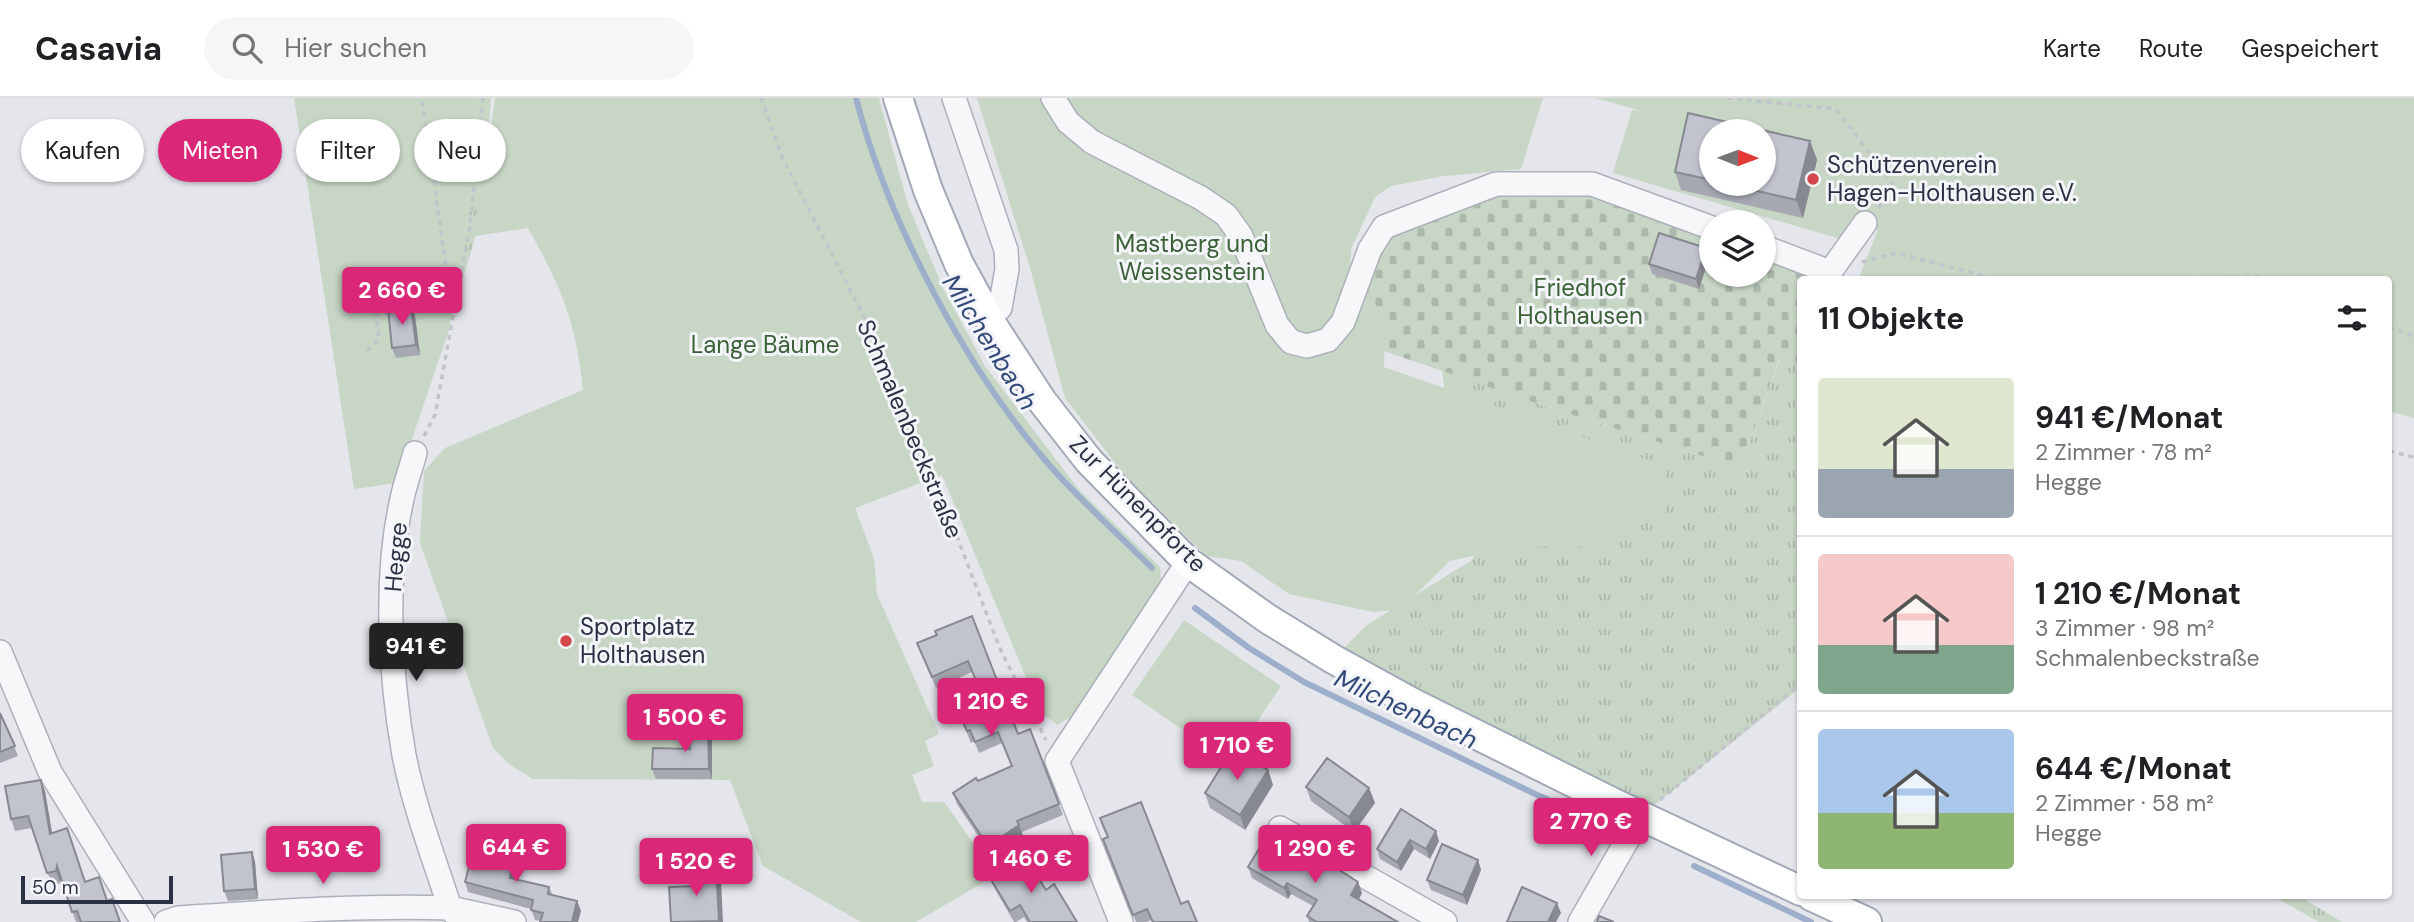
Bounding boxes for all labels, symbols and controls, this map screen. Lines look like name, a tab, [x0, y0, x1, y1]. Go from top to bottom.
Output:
search box	[204, 17, 694, 80]
text: Casavia	[35, 27, 162, 70]
icon: search	[228, 29, 266, 67]
text: Hier suchen	[284, 31, 427, 65]
text: Karte	[2043, 33, 2101, 64]
text: Route	[2139, 33, 2203, 64]
text: Gespeichert	[2241, 33, 2379, 64]
chip: Kaufen	[21, 119, 144, 182]
chip: Mieten	[158, 119, 282, 182]
chip: Filter	[296, 119, 400, 182]
chip: Neu	[414, 119, 506, 182]
north arrow	[1699, 119, 1776, 196]
map controls	[1699, 119, 1776, 287]
place label: Schützenverein Hagen-Holthausen e.V.	[1827, 149, 2077, 208]
marker: Schützenverein Hagen-Holthausen e.V.	[1805, 171, 1821, 187]
button: layers	[1699, 210, 1776, 287]
park label: Mastberg und Weissenstein	[1115, 228, 1269, 287]
pin: 2 660 €	[337, 268, 467, 327]
water label: Milchenbach	[935, 268, 1045, 416]
park label: Friedhof Holthausen	[1517, 272, 1643, 331]
text: 2 660 €	[358, 275, 446, 305]
text: 11 Objekte	[1818, 299, 1964, 338]
icon: filters	[2333, 299, 2371, 337]
street label: Schmalenbeckstraße	[850, 315, 971, 543]
park label: Lange Bäume	[691, 329, 839, 360]
text: 941 €/Monat	[2035, 398, 2223, 437]
icon: home	[1874, 406, 1958, 490]
street label: Zur Hünenpforte	[1063, 428, 1214, 579]
text: 2 Zimmer · 78 m²	[2035, 437, 2212, 467]
text: Hegge	[2035, 467, 2102, 497]
street label: Hegge	[377, 521, 414, 593]
text: 1 210 €/Monat	[2035, 574, 2241, 613]
icon: home	[1874, 582, 1958, 666]
place label: Sportplatz Holthausen	[580, 611, 705, 670]
text: 3 Zimmer · 98 m²	[2035, 613, 2214, 643]
pin: 941 €	[367, 624, 465, 683]
text: 941 €	[385, 631, 447, 661]
marker: Sportplatz Holthausen	[558, 633, 574, 649]
text: Schmalenbeckstraße	[2035, 643, 2260, 673]
water label: Milchenbach	[1329, 661, 1483, 757]
pin: 1 210 €	[926, 678, 1056, 738]
text: 1 210 €	[953, 686, 1029, 716]
pin: 1 500 €	[620, 694, 750, 754]
text: 1 500 €	[643, 702, 727, 732]
pin: 1 710 €	[1172, 722, 1302, 782]
text: 1 710 €	[1200, 730, 1274, 760]
text: 644 €/Monat	[2035, 749, 2232, 788]
icon: home	[1874, 757, 1958, 841]
text: 2 Zimmer · 58 m²	[2035, 788, 2214, 818]
pin: 2 770 €	[1526, 798, 1656, 858]
text: 2 770 €	[1549, 806, 1633, 836]
text: Hegge	[2035, 818, 2102, 848]
pin: 644 €	[467, 824, 565, 884]
pin: 1 530 €	[258, 826, 388, 886]
pin: 1 290 €	[1250, 826, 1380, 885]
text: 644 €	[482, 832, 550, 862]
text: 1 290 €	[1274, 833, 1356, 863]
text: 1 530 €	[282, 834, 364, 864]
pin: 1 460 €	[966, 836, 1096, 895]
pin: 1 520 €	[631, 838, 761, 898]
text: 1 460 €	[989, 843, 1073, 873]
text: 1 520 €	[656, 846, 736, 876]
scale bar	[21, 873, 173, 905]
text: 50 m	[32, 875, 79, 900]

